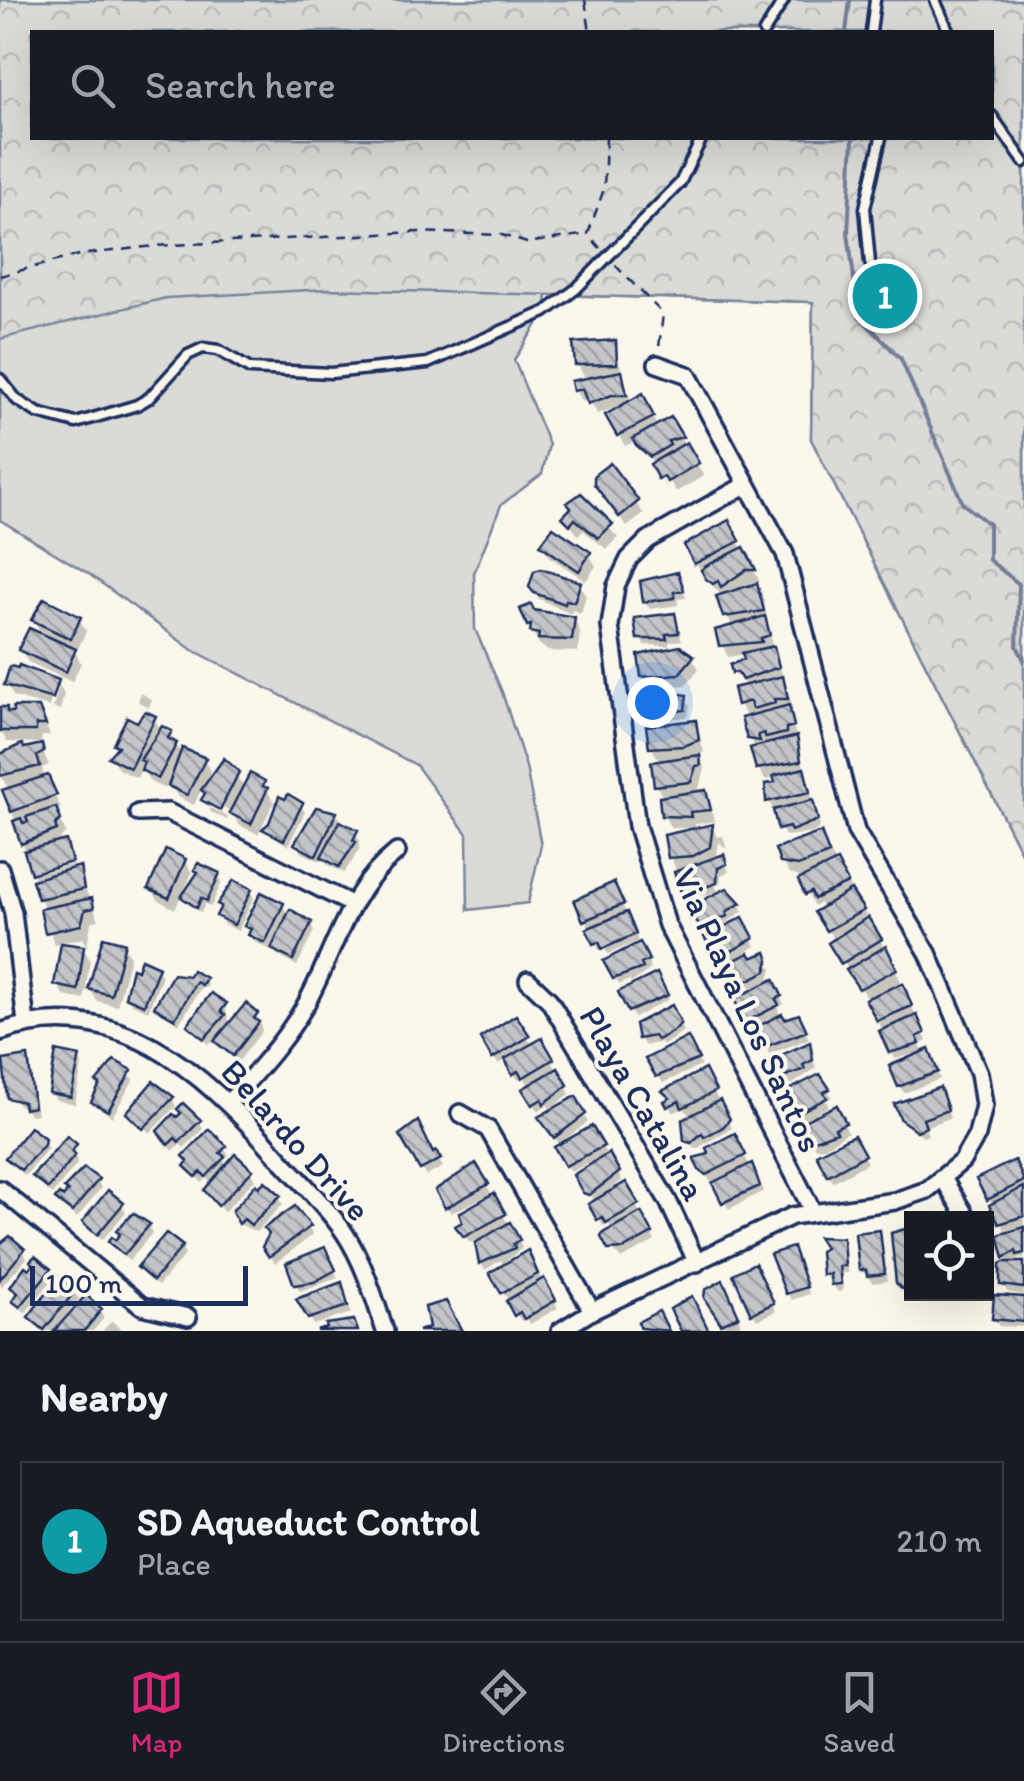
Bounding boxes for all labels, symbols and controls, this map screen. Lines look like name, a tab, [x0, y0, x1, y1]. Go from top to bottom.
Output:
search box	[30, 30, 994, 140]
icon: search	[65, 58, 120, 113]
text: Search here	[145, 62, 336, 108]
pin: 1	[852, 258, 918, 334]
your location	[627, 677, 678, 728]
street label: Via Playa Los Santos	[664, 861, 832, 1159]
street label: Playa Catalina	[570, 998, 716, 1208]
street label: Belardo Drive	[212, 1050, 380, 1230]
map controls	[904, 1211, 994, 1301]
button: locate	[904, 1211, 994, 1301]
scale bar	[30, 1261, 248, 1306]
text: 100 m	[45, 1266, 122, 1300]
text: Nearby	[40, 1371, 167, 1422]
text: SD Aqueduct Control	[137, 1499, 480, 1545]
text: 1	[67, 1522, 82, 1560]
text: 210 m	[896, 1522, 982, 1560]
text: Place	[137, 1545, 211, 1583]
tab: Map	[129, 1665, 184, 1759]
tab: Directions	[442, 1665, 565, 1759]
tab: Saved	[823, 1665, 895, 1759]

